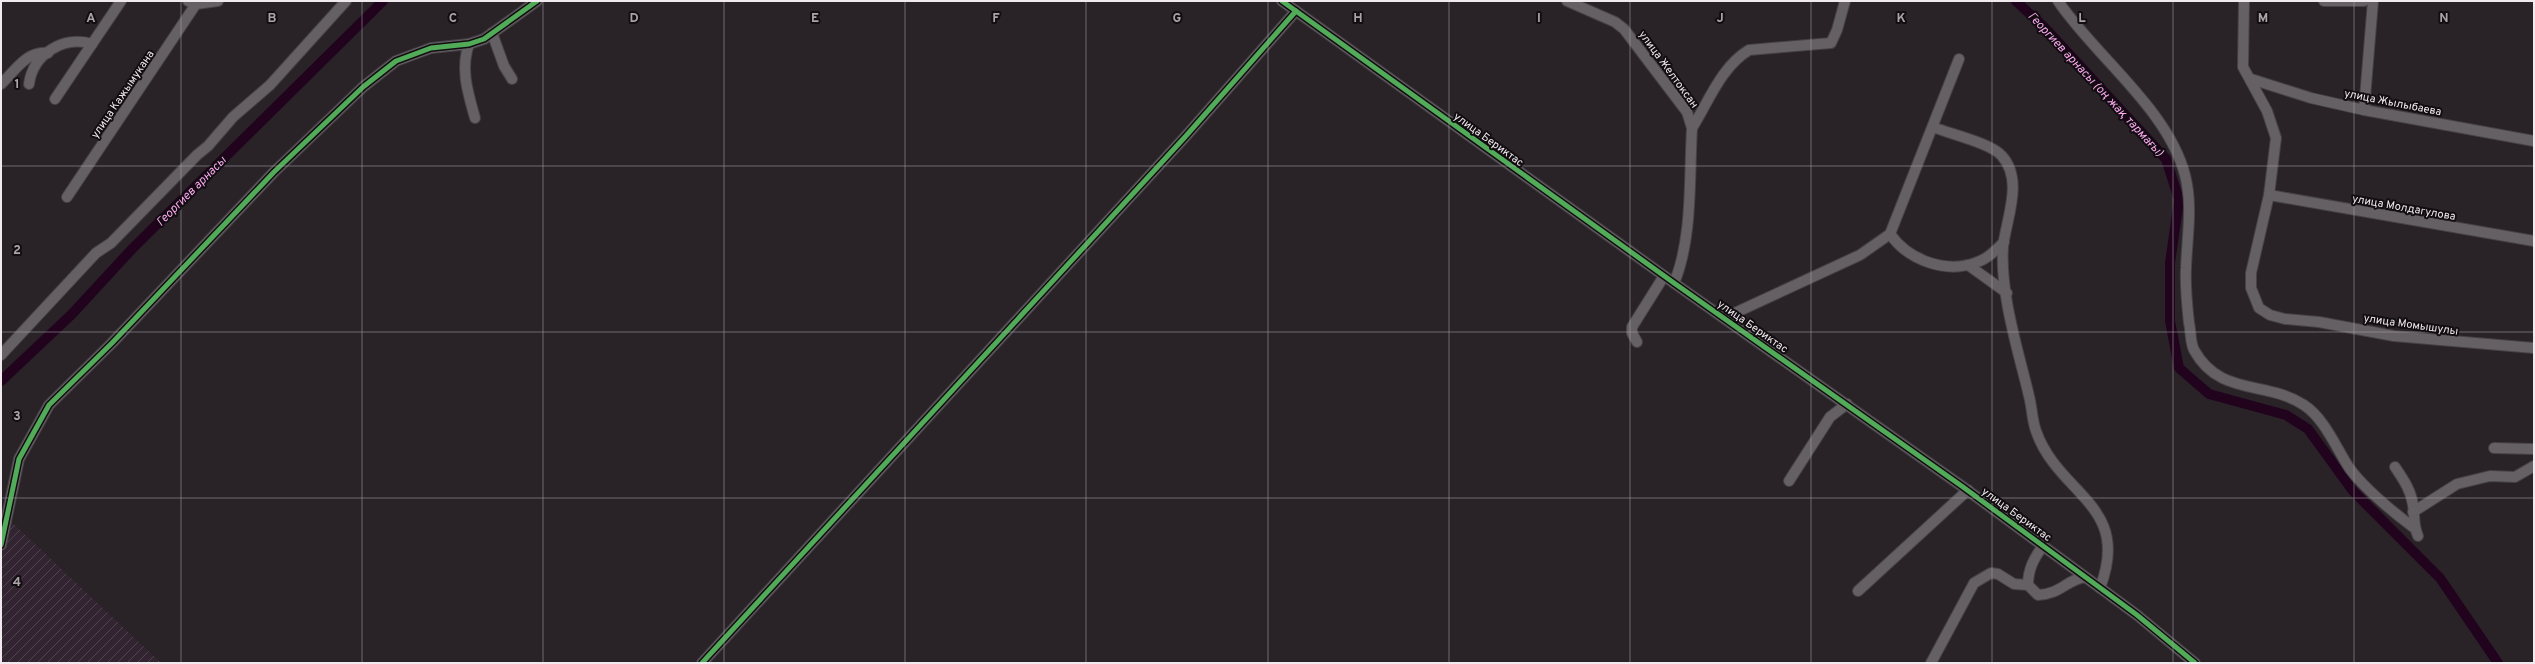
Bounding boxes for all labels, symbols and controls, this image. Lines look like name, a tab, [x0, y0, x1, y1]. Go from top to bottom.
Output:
water label: Георгиев арнасы (оң жақ тармағы)	[2024, 9, 2167, 160]
text: A	[86, 11, 96, 27]
text: B	[268, 11, 277, 27]
text: C	[449, 11, 457, 27]
text: D	[629, 11, 639, 27]
text: E	[811, 11, 819, 27]
text: F	[992, 11, 1000, 27]
text: G	[1173, 11, 1182, 27]
text: H	[1353, 11, 1363, 27]
text: I	[1537, 11, 1541, 27]
text: J	[1716, 11, 1724, 27]
text: K	[1896, 11, 1906, 27]
text: L	[2078, 11, 2086, 27]
text: M	[2258, 11, 2268, 27]
text: N	[2439, 11, 2449, 27]
street label: улица Желтоксан	[1635, 28, 1701, 111]
street label: улица Кажымукана	[88, 48, 158, 141]
text: 1	[14, 77, 20, 93]
street label: улица Жылыбаева	[2343, 87, 2443, 119]
street label: улица Бериктас	[1451, 110, 1526, 170]
water label: Георгиев арнасы	[153, 153, 231, 230]
street label: улица Молдагулова	[2351, 192, 2457, 224]
text: 2	[13, 243, 21, 259]
street label: улица Бериктас	[1714, 297, 1790, 356]
street label: улица Момышулы	[2363, 311, 2459, 339]
text: 3	[13, 409, 21, 425]
street label: улица Бериктас	[1979, 485, 2054, 545]
text: 4	[13, 575, 21, 591]

